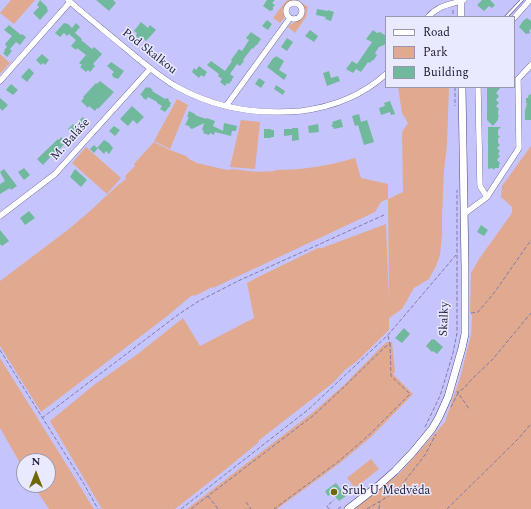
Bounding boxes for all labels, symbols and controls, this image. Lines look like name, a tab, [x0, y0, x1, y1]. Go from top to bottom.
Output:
legend	[385, 16, 515, 88]
text: Road	[423, 23, 450, 42]
street label: Pod Skalkou	[119, 26, 179, 78]
text: Park	[423, 43, 448, 62]
text: Building	[423, 63, 469, 82]
street label: M. Baláše	[48, 116, 94, 164]
street label: Skalky	[437, 301, 453, 337]
north arrow	[16, 453, 56, 493]
text: N	[32, 453, 40, 470]
place label: Srub U Medvěda	[342, 485, 430, 499]
marker: Srub U Medvěda	[329, 487, 339, 497]

